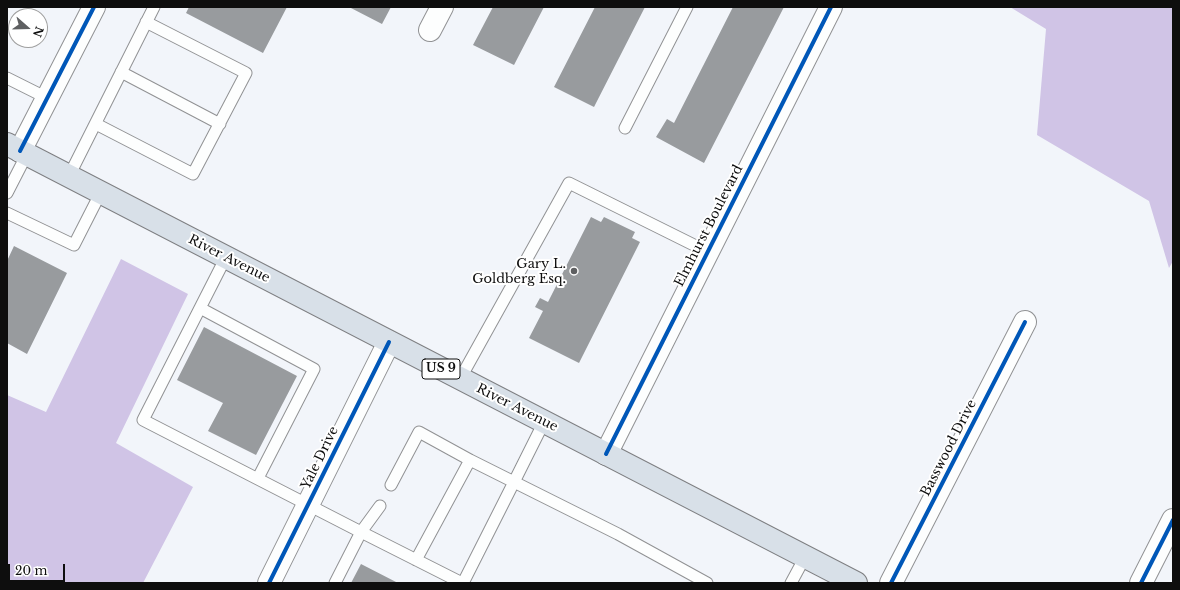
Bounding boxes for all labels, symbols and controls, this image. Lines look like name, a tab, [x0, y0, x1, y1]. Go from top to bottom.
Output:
north arrow	[8, 8, 48, 48]
text: N	[30, 25, 47, 39]
street label: Elmhurst Boulevard	[672, 163, 746, 289]
street label: River Avenue	[186, 232, 272, 286]
place label: Gary L. Goldberg Esq.	[472, 256, 566, 287]
marker: Gary L. Goldberg Esq.	[569, 266, 579, 276]
road number: US 9	[422, 359, 460, 379]
street label: River Avenue	[474, 381, 560, 435]
street label: Basswood Drive	[918, 397, 980, 499]
street label: Yale Drive	[298, 424, 342, 492]
scale bar	[10, 556, 67, 582]
text: 20 m	[15, 563, 47, 578]

